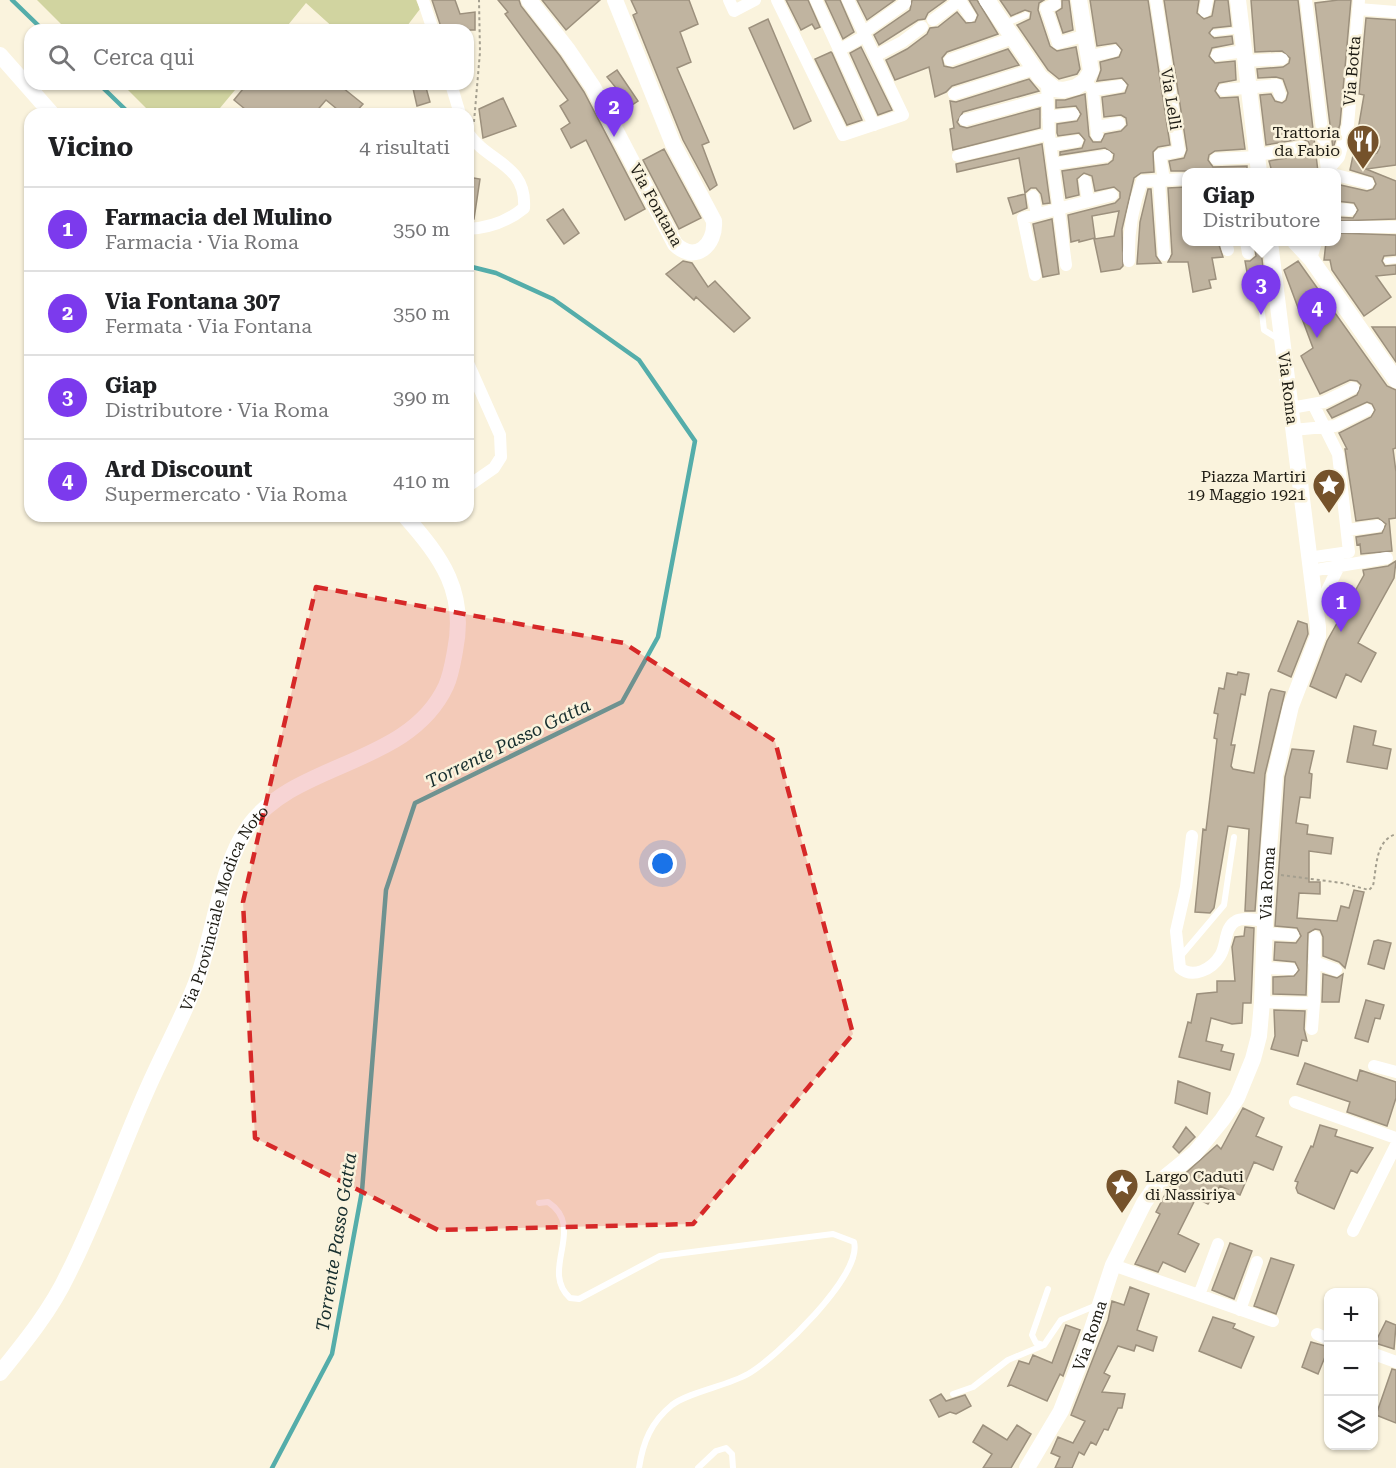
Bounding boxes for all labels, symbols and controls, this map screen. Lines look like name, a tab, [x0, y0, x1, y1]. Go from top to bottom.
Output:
search box	[24, 24, 474, 90]
street label: Via Botta	[1339, 35, 1365, 107]
icon: search	[45, 41, 78, 74]
text: Cerca qui	[93, 45, 194, 70]
street label: Via Lelli	[1157, 67, 1185, 131]
pin: 2	[594, 88, 634, 137]
place label: Trattoria da Fabio	[1272, 123, 1340, 160]
restaurant icon: Trattoria da Fabio	[1345, 123, 1381, 170]
text: Vicino	[48, 132, 133, 162]
text: 4 risultati	[359, 135, 450, 159]
street label: Via Fontana	[625, 160, 687, 250]
popup	[1182, 168, 1341, 246]
text: Giap	[1203, 183, 1255, 208]
text: Farmacia del Mulino	[105, 205, 332, 230]
text: Distributore	[1203, 208, 1320, 232]
text: 1	[62, 217, 73, 241]
text: 350 m	[393, 217, 450, 241]
text: Farmacia · Via Roma	[105, 230, 299, 254]
pin: 3	[1242, 266, 1280, 315]
pin: 4	[1298, 288, 1336, 338]
text: Via Fontana 307	[105, 289, 280, 314]
text: 2	[62, 301, 73, 325]
text: 350 m	[393, 301, 450, 325]
text: Fermata · Via Fontana	[105, 314, 312, 338]
street label: Via Roma	[1274, 351, 1302, 426]
text: Giap	[105, 373, 157, 398]
text: 3	[62, 385, 73, 409]
text: 390 m	[393, 385, 450, 409]
text: Distributore · Via Roma	[105, 398, 329, 422]
text: Ard Discount	[105, 457, 252, 482]
place label: Piazza Martiri 19 Maggio 1921	[1187, 467, 1306, 504]
place icon: Piazza Martiri 19 Maggio 1921	[1311, 467, 1347, 514]
text: 4	[62, 469, 73, 493]
text: 410 m	[393, 469, 450, 493]
text: Supermercato · Via Roma	[105, 482, 347, 506]
pin: 1	[1322, 582, 1360, 632]
water label: Torrente Passo Gatta	[422, 694, 594, 792]
street label: Via Provinciale Modica Noto	[176, 801, 272, 1014]
street label: Via Roma	[1256, 846, 1279, 920]
your location	[648, 849, 677, 878]
water label: Torrente Passo Gatta	[311, 1151, 361, 1333]
place icon: Largo Caduti di Nassiriya	[1104, 1167, 1140, 1214]
place label: Largo Caduti di Nassiriya	[1145, 1167, 1244, 1204]
map controls	[1324, 1288, 1378, 1450]
button: +	[1324, 1288, 1378, 1342]
street label: Via Roma	[1068, 1298, 1110, 1373]
button: −	[1324, 1342, 1378, 1396]
button: layers	[1324, 1396, 1378, 1450]

